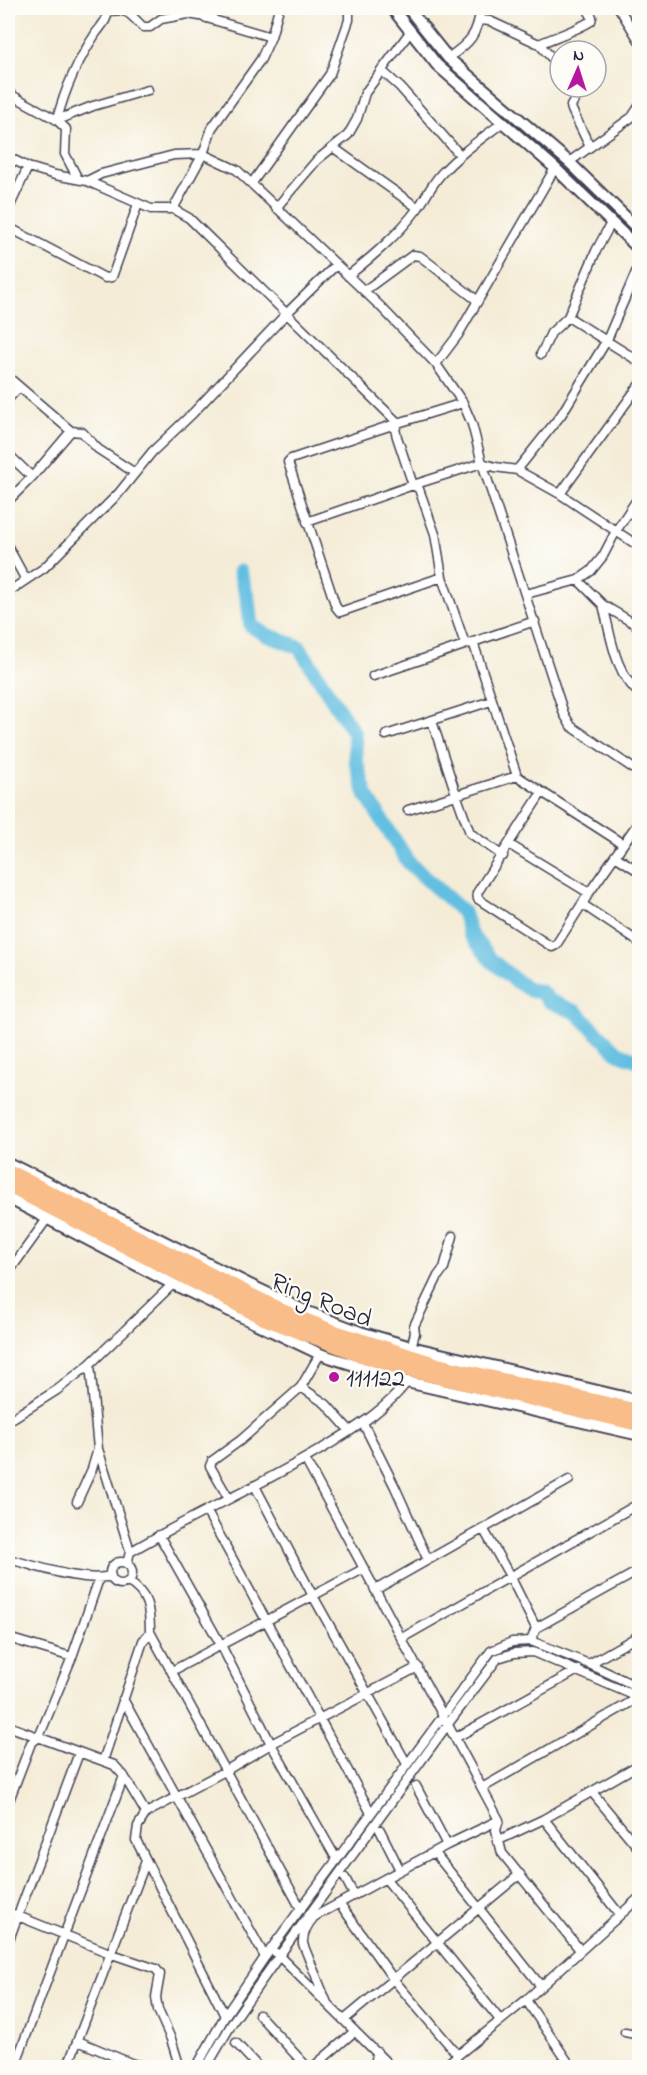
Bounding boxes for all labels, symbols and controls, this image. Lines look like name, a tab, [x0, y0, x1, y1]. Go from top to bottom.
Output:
north arrow	[548, 39, 608, 99]
text: N	[573, 44, 585, 68]
street label: Ring Road	[264, 1264, 378, 1340]
place label: 111122	[346, 1361, 405, 1399]
marker: 111122	[327, 1370, 341, 1384]

